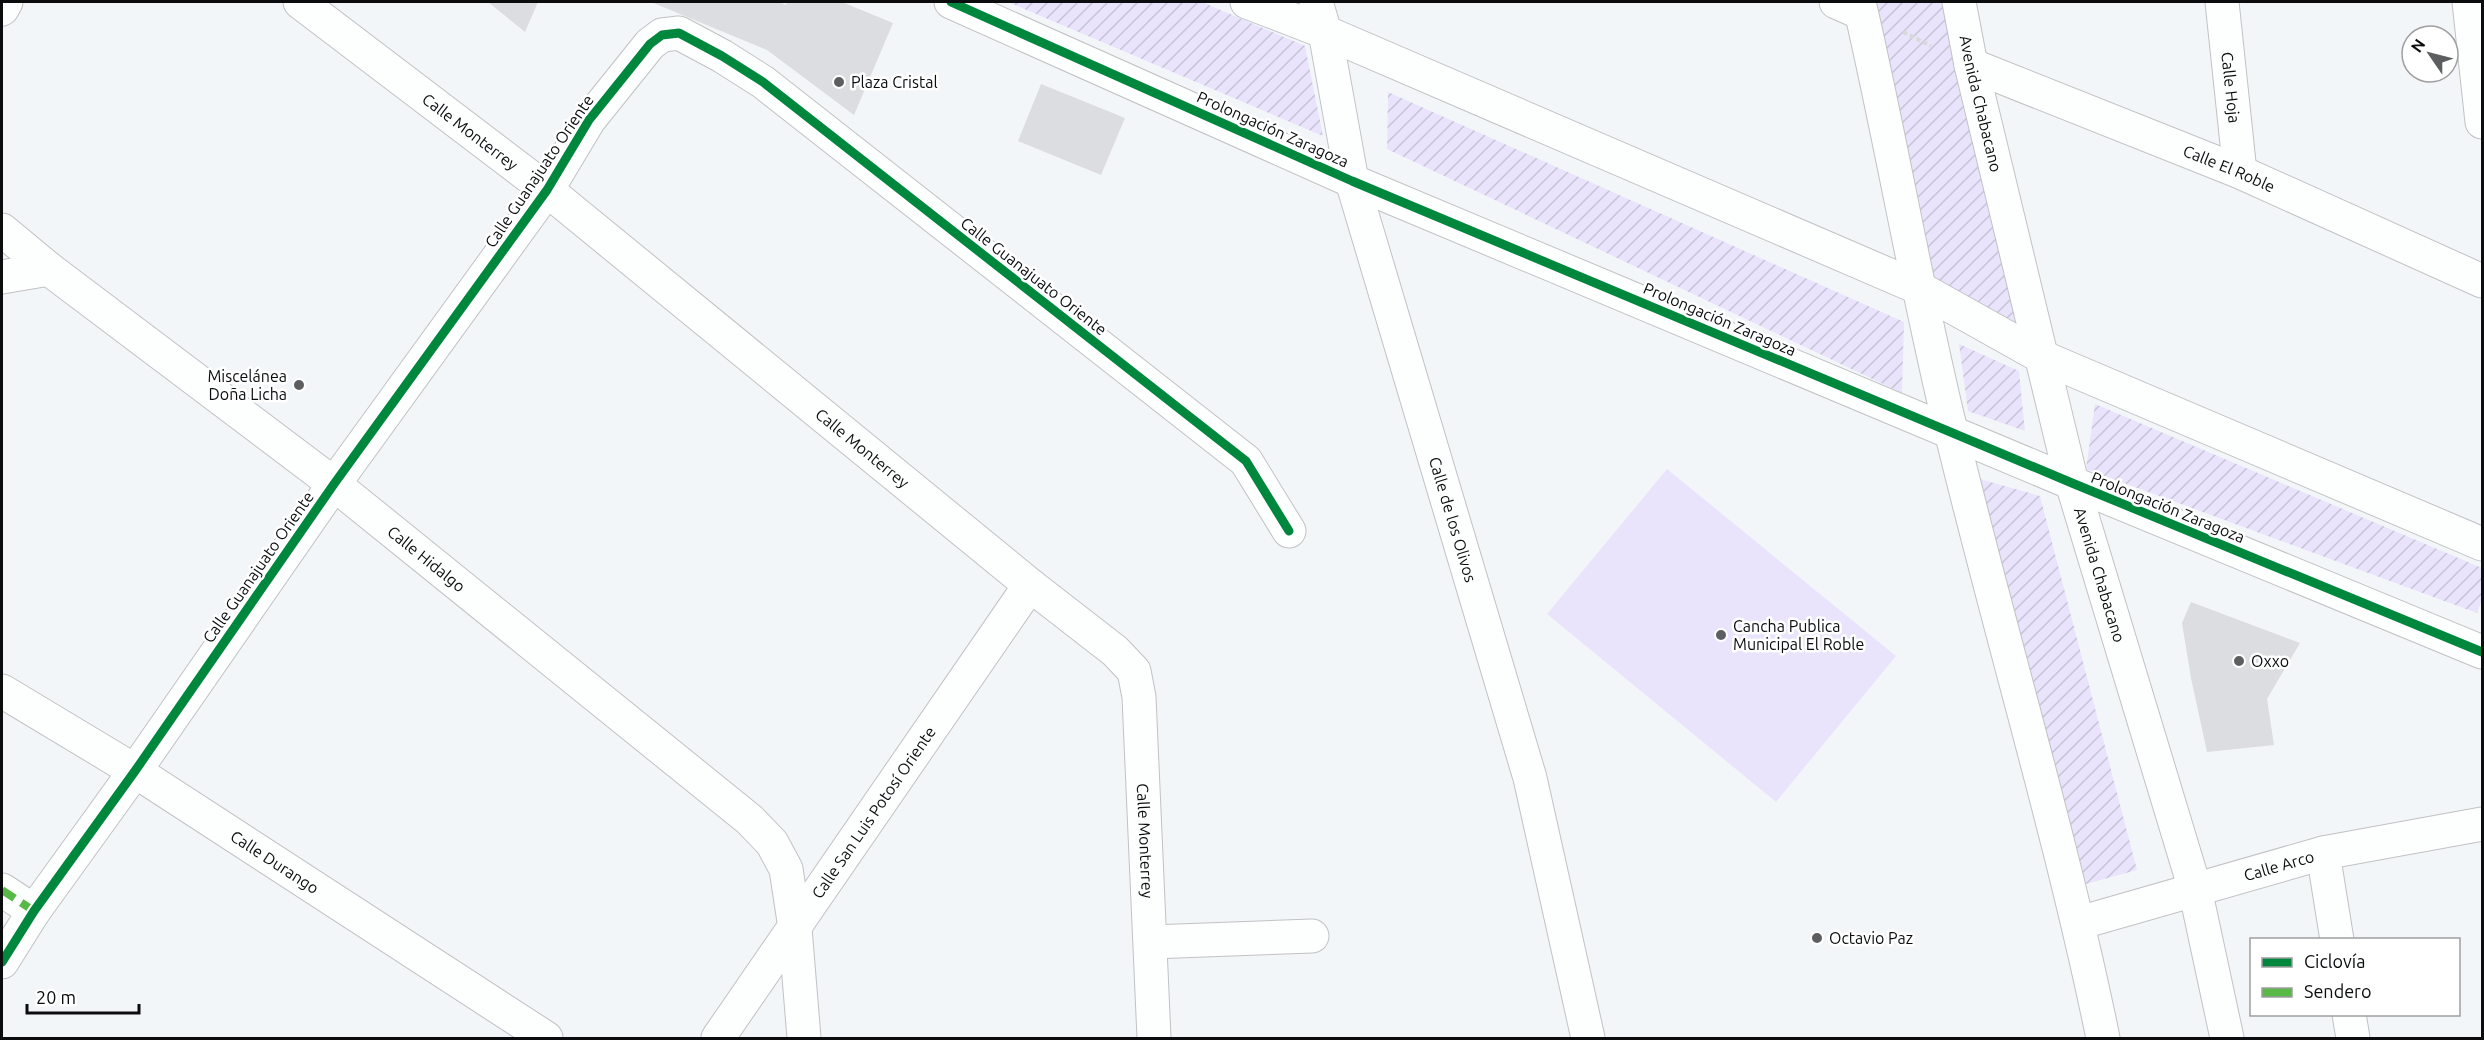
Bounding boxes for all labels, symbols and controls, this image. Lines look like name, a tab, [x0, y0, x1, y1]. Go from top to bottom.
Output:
north arrow	[2400, 24, 2460, 84]
street label: Avenida Chabacano	[1957, 34, 2006, 174]
text: N	[2407, 35, 2429, 55]
street label: Calle Hoja	[2218, 51, 2244, 124]
place label: Plaza Cristal	[851, 73, 938, 91]
marker: Plaza Cristal	[832, 75, 846, 89]
street label: Prolongación Zaragoza	[1194, 87, 1352, 171]
street label: Calle Monterrey	[419, 90, 522, 174]
street label: Calle Guanajuato Oriente	[481, 91, 597, 251]
street label: Calle El Roble	[2181, 141, 2278, 196]
street label: Calle Guanajuato Oriente	[957, 213, 1111, 339]
street label: Prolongación Zaragoza	[1641, 279, 1799, 359]
place label: Miscelánea Doña Licha	[207, 367, 287, 403]
marker: Miscelánea Doña Licha	[292, 378, 306, 392]
street label: Calle Monterrey	[812, 405, 913, 492]
street label: Calle de los Olivos	[1426, 455, 1480, 584]
street label: Prolongación Zaragoza	[2089, 468, 2247, 546]
street label: Calle Guanajuato Oriente	[199, 488, 317, 646]
street label: Avenida Chabacano	[2071, 505, 2129, 644]
street label: Calle Hidalgo	[384, 522, 469, 595]
place label: Cancha Publica Municipal El Roble	[1733, 617, 1864, 653]
marker: Cancha Publica Municipal El Roble	[1714, 628, 1728, 642]
place label: Oxxo	[2251, 652, 2289, 670]
marker: Oxxo	[2232, 654, 2246, 668]
street label: Calle San Luis Potosí Oriente	[808, 723, 939, 902]
street label: Calle Monterrey	[1134, 783, 1157, 899]
street label: Calle Durango	[227, 827, 322, 897]
street label: Calle Arco	[2242, 847, 2316, 884]
place label: Octavio Paz	[1829, 929, 1913, 947]
marker: Octavio Paz	[1810, 931, 1824, 945]
legend	[2250, 938, 2460, 1016]
text: Ciclovía	[2304, 951, 2365, 971]
scale bar	[27, 977, 140, 1015]
text: Sendero	[2304, 981, 2371, 1001]
text: 20 m	[36, 987, 76, 1007]

